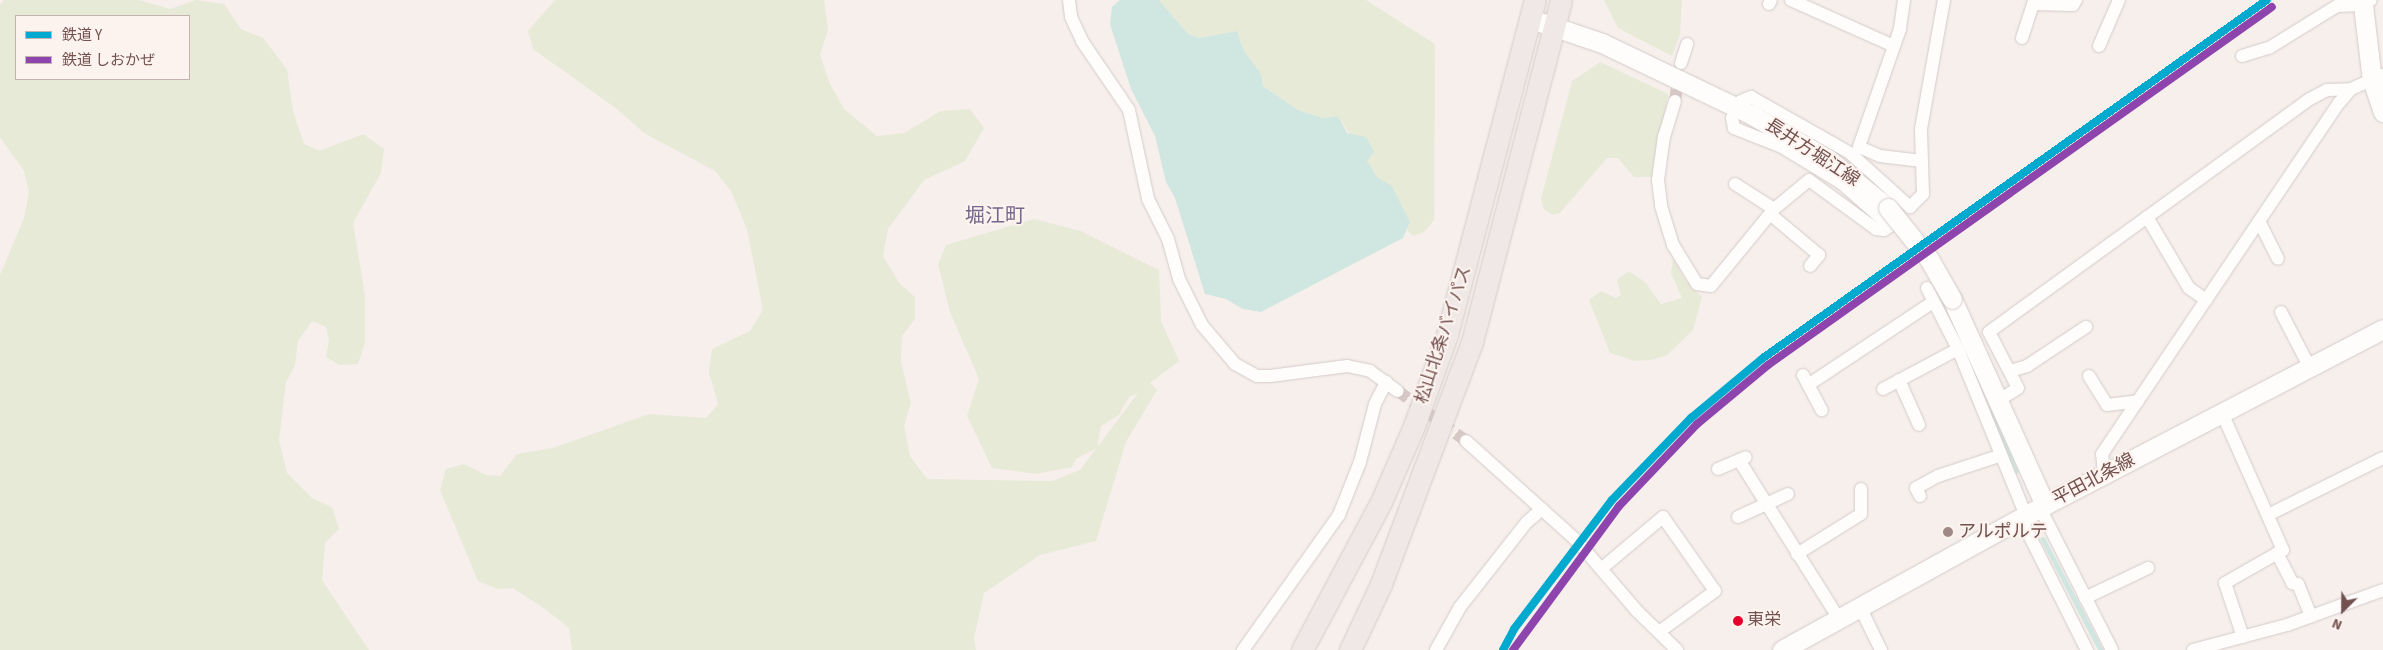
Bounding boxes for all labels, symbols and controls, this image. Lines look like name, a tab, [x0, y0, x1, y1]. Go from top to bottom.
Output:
legend	[15, 15, 190, 80]
text: 鉄道 Y	[62, 25, 102, 46]
text: 鉄道 しおかぜ	[62, 50, 155, 71]
street label: 長井方堀江線	[1761, 115, 1863, 191]
district label: 堀江町	[965, 204, 1025, 228]
street label: 松山北条バイパス	[1411, 263, 1477, 407]
street label: 平田北条線	[2049, 449, 2139, 511]
place label: アルポルテ	[1958, 521, 2048, 543]
marker: アルポルテ	[1942, 526, 1954, 538]
north arrow	[2318, 585, 2368, 635]
place label: 東栄	[1747, 611, 1781, 631]
text: N	[2329, 613, 2345, 635]
marker: 東栄	[1733, 616, 1743, 626]

